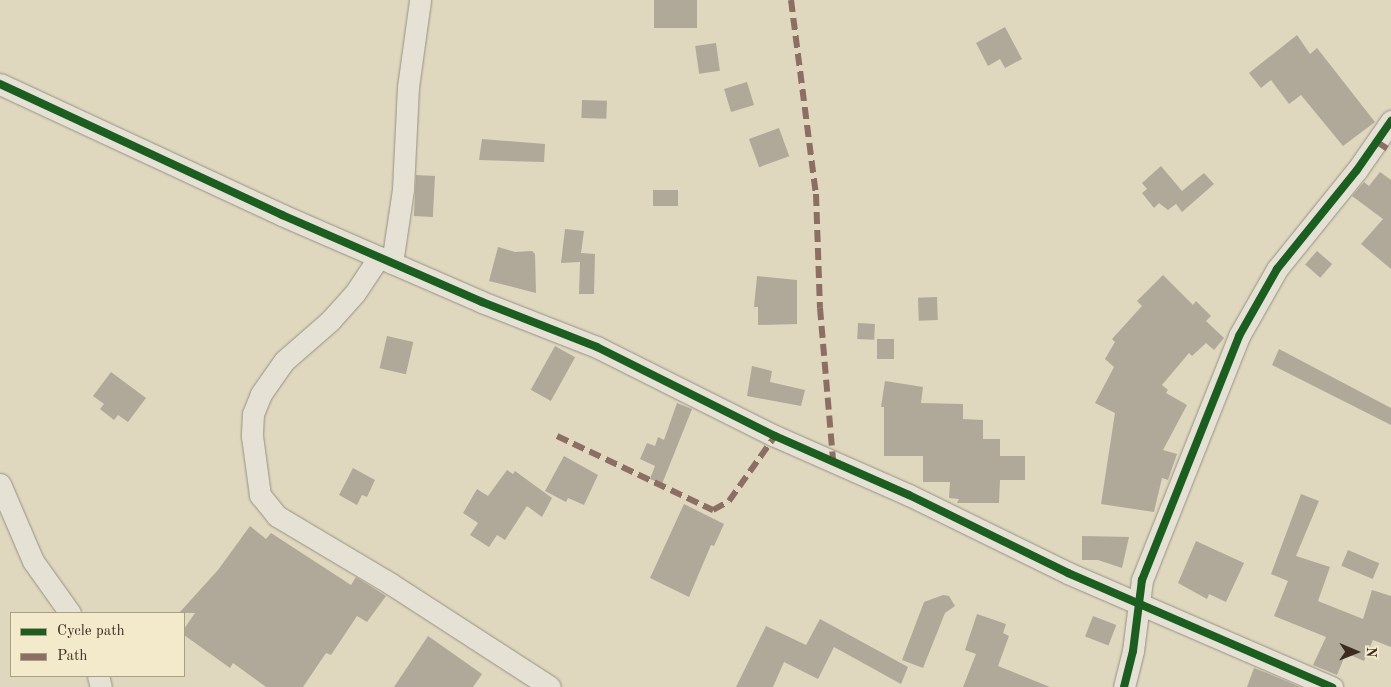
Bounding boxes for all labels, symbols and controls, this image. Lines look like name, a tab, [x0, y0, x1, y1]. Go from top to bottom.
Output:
legend	[10, 612, 185, 677]
text: Cycle path	[57, 624, 125, 639]
north arrow	[1331, 627, 1381, 677]
text: N	[1364, 647, 1378, 658]
text: Path	[57, 649, 87, 664]

